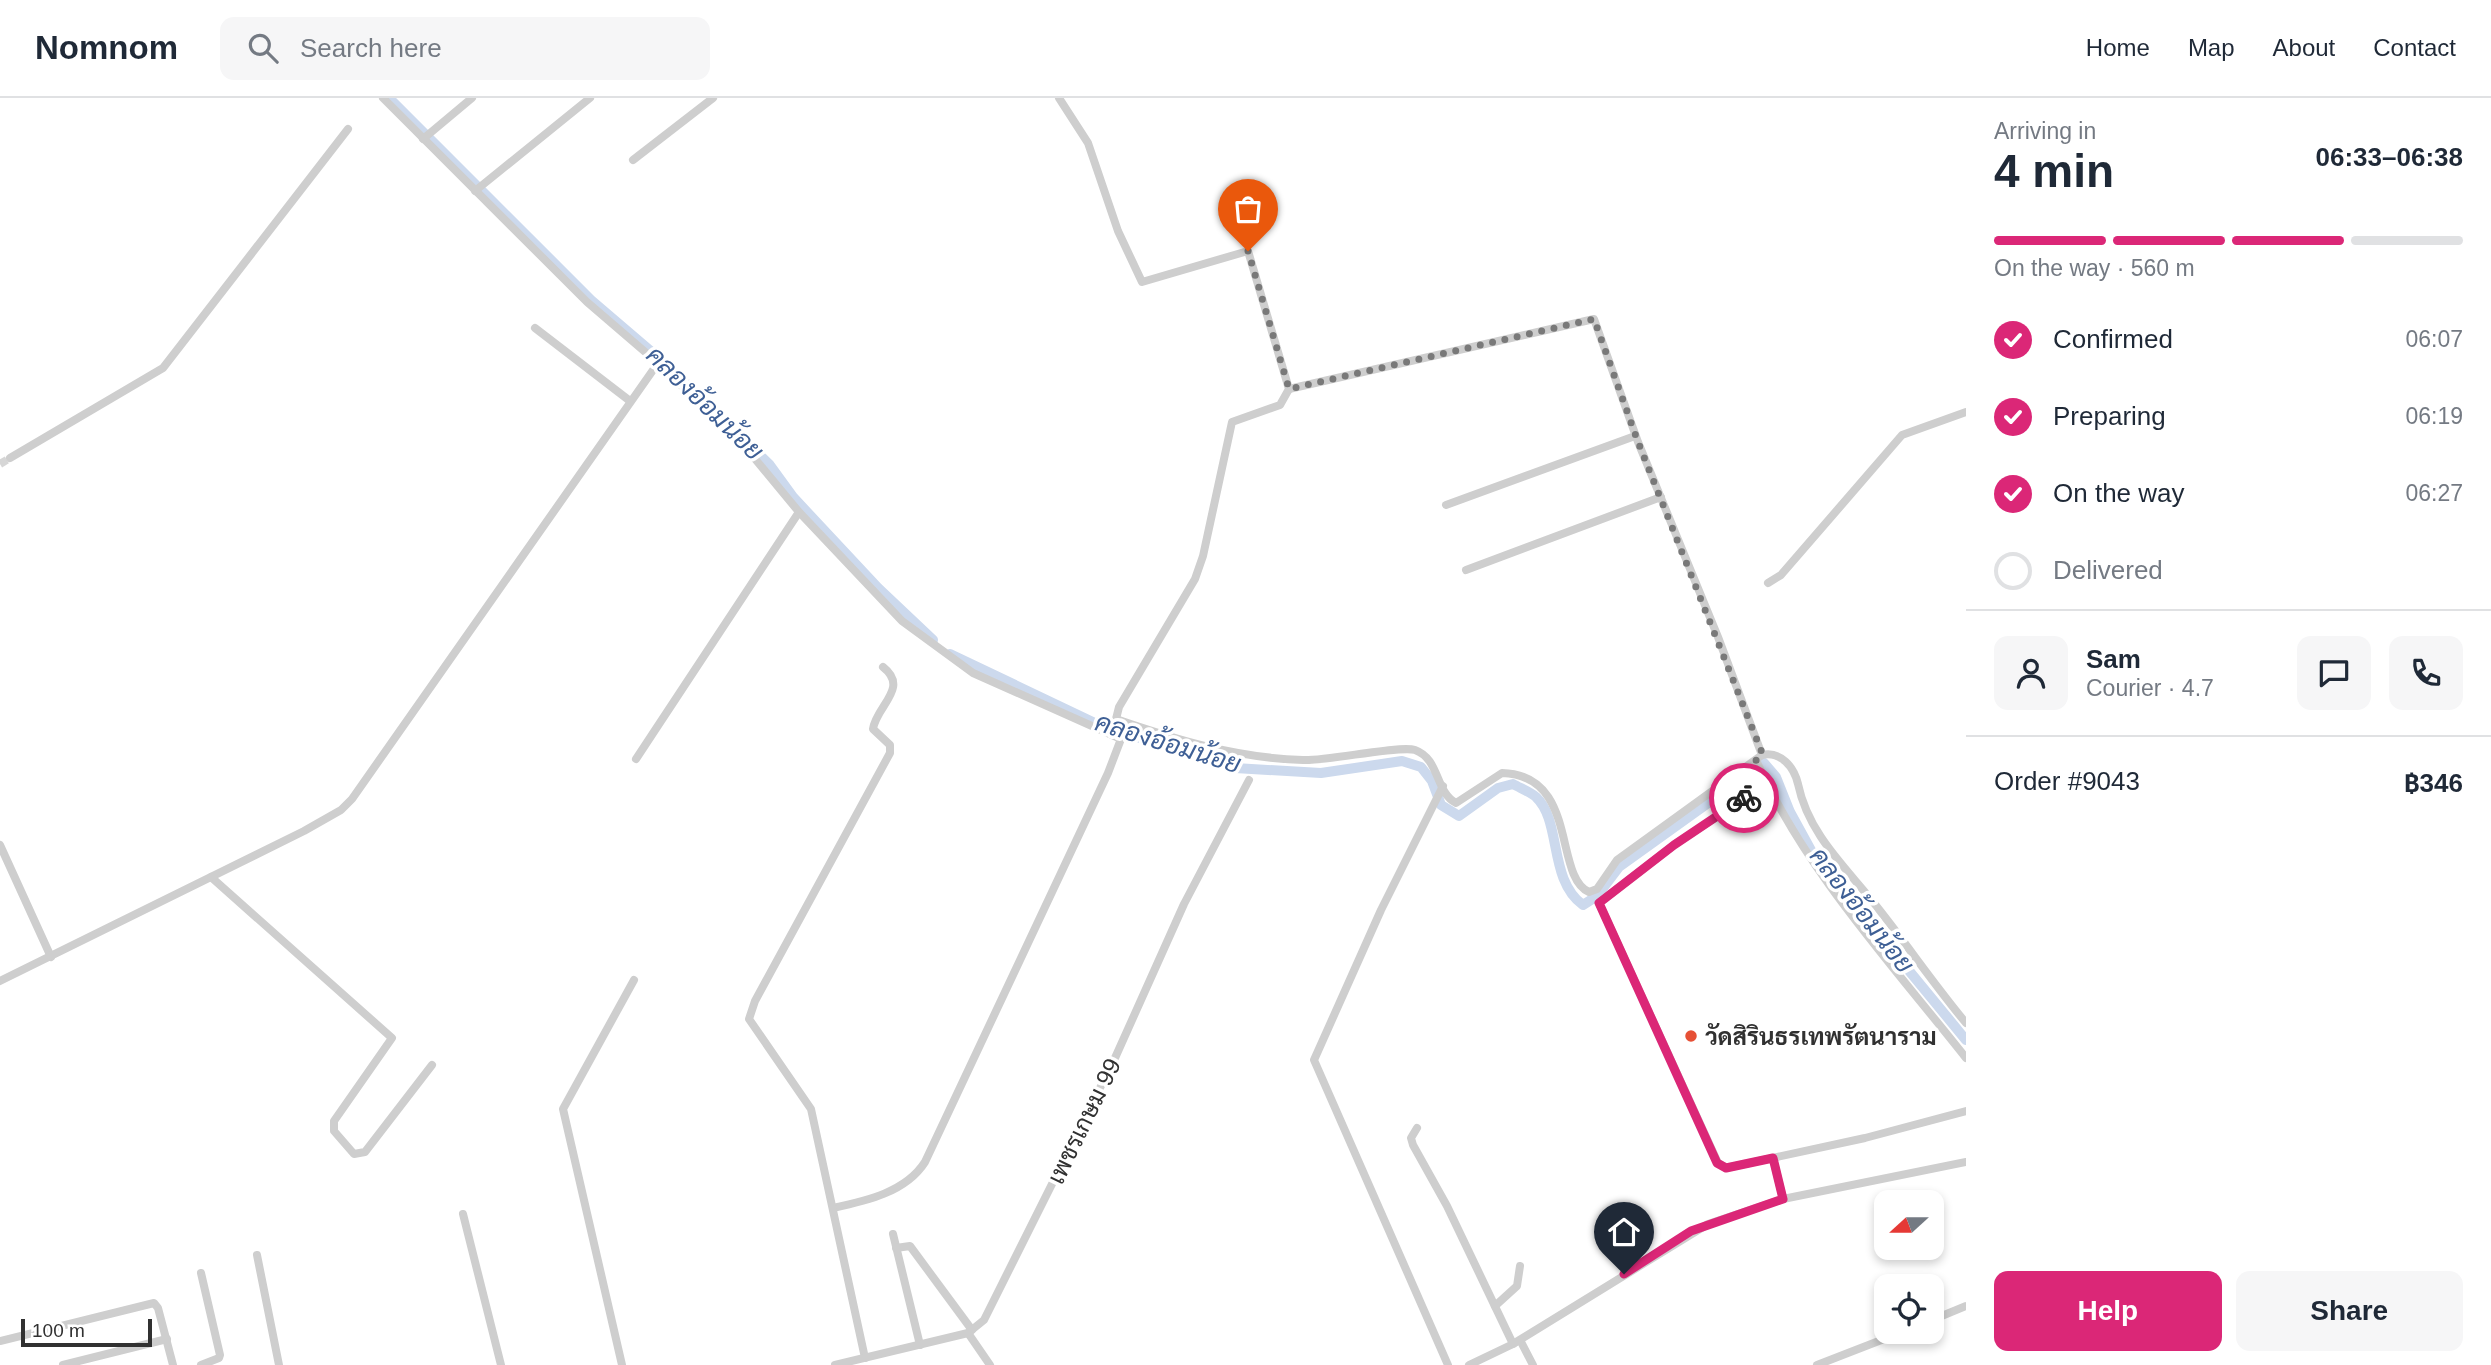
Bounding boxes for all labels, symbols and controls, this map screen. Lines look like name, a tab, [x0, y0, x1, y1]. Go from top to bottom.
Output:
search box	[220, 17, 710, 80]
text: Nomnom	[35, 29, 178, 66]
icon: search	[244, 29, 282, 67]
text: Search here	[300, 33, 442, 63]
text: Home	[2086, 34, 2150, 61]
text: Map	[2188, 34, 2235, 61]
text: About	[2273, 34, 2335, 61]
text: Contact	[2373, 34, 2456, 61]
text: Arriving in	[1994, 118, 2096, 144]
text: 06:33–06:38	[2316, 142, 2463, 172]
text: 4 min	[1994, 145, 2114, 197]
pin	[1218, 179, 1278, 251]
icon: bag	[1229, 190, 1267, 228]
text: On the way · 560 m	[1994, 255, 2195, 281]
icon: check	[1994, 321, 2032, 359]
text: Confirmed	[2053, 324, 2173, 354]
text: 06:07	[2405, 326, 2463, 352]
water label: คลองอ้อมน้อย	[640, 339, 771, 466]
icon: check	[1994, 398, 2032, 436]
text: Preparing	[2053, 401, 2166, 431]
text: 06:19	[2405, 403, 2463, 429]
icon: check	[1994, 475, 2032, 513]
text: On the way	[2053, 478, 2185, 508]
text: 06:27	[2405, 480, 2463, 506]
text: Delivered	[2053, 555, 2163, 585]
button: person	[1994, 636, 2068, 710]
button: chat	[2297, 636, 2371, 710]
button: phone	[2389, 636, 2463, 710]
text: Sam	[2086, 644, 2141, 674]
text: Courier · 4.7	[2086, 675, 2214, 701]
water label: คลองอ้อมน้อย	[1091, 706, 1245, 779]
courier	[1709, 763, 1779, 833]
text: Order #9043	[1994, 766, 2140, 796]
text: ฿346	[2404, 768, 2463, 798]
icon: bike	[1725, 779, 1763, 817]
water label: คลองอ้อมน้อย	[1804, 841, 1921, 979]
place label: วัดสิรินธรเทพรัตนาราม	[1705, 1022, 1937, 1050]
marker: วัดสิรินธรเทพรัตนาราม	[1683, 1028, 1699, 1044]
street label: เพชรเกษม 99	[1042, 1054, 1126, 1188]
north arrow	[1874, 1190, 1944, 1260]
map controls	[1874, 1190, 1944, 1344]
pin	[1594, 1202, 1654, 1274]
icon: home	[1605, 1213, 1643, 1251]
button: Help	[1994, 1271, 2222, 1351]
button: Share	[2236, 1271, 2463, 1351]
button: locate	[1874, 1274, 1944, 1344]
scale bar	[21, 1316, 152, 1348]
text: 100 m	[32, 1320, 85, 1341]

